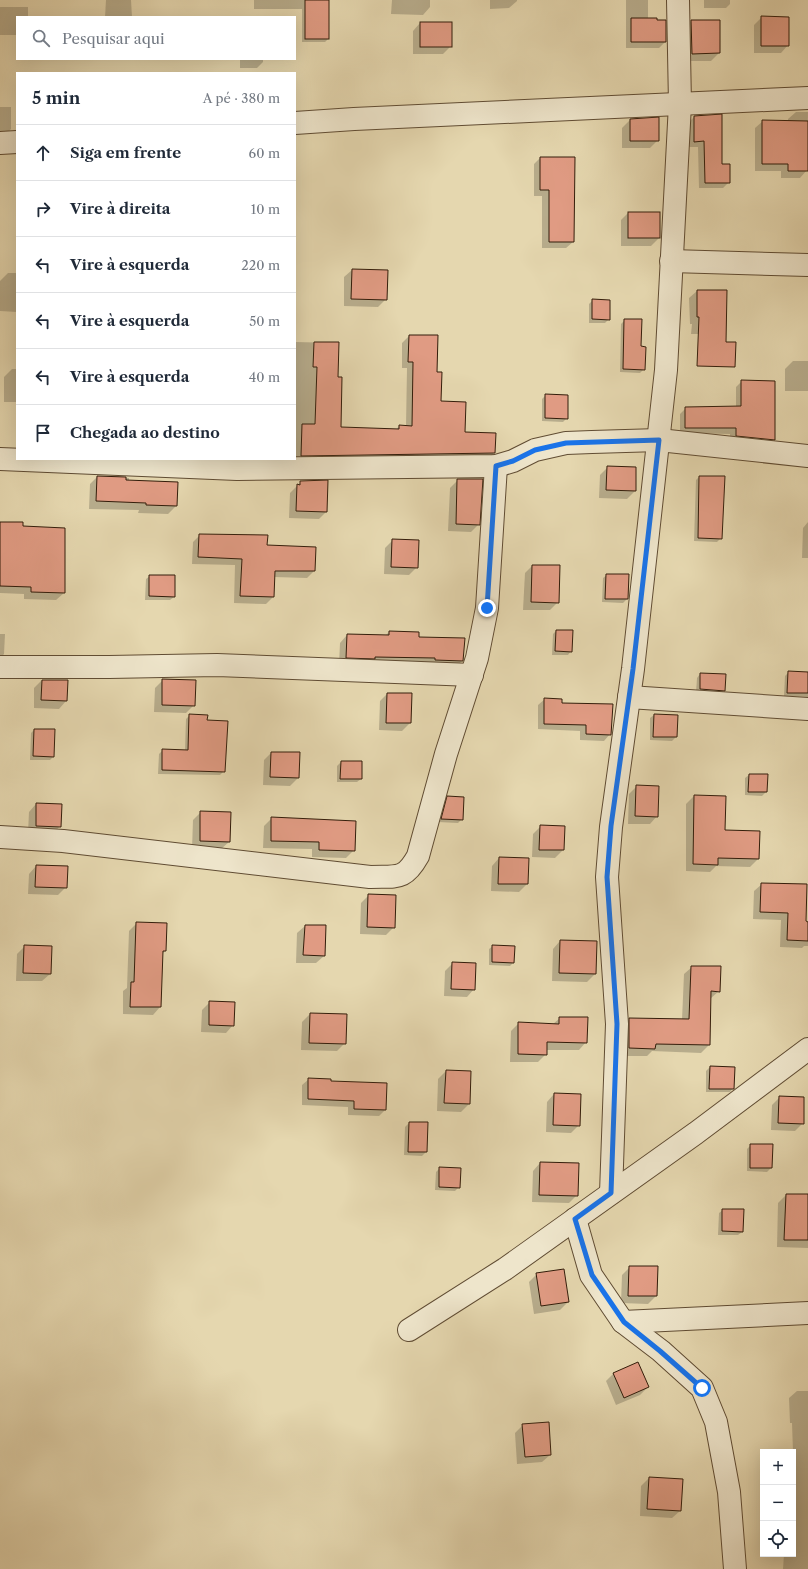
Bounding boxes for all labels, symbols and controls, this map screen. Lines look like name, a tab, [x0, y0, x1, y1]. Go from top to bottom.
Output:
search box	[16, 16, 296, 60]
icon: search	[30, 27, 52, 49]
text: Pesquisar aqui	[62, 29, 165, 48]
text: 5 min	[32, 88, 80, 108]
text: A pé · 380 m	[203, 90, 280, 106]
icon: ahead	[32, 142, 54, 164]
text: Siga em frente	[70, 143, 181, 162]
text: 60 m	[249, 145, 280, 161]
icon: right	[32, 198, 54, 220]
text: Vire à direita	[70, 199, 170, 218]
text: 10 m	[251, 201, 280, 217]
icon: left	[32, 254, 54, 276]
text: Vire à esquerda	[70, 255, 189, 274]
text: 220 m	[241, 257, 280, 273]
icon: left	[32, 310, 54, 332]
text: Vire à esquerda	[70, 311, 189, 330]
text: 50 m	[249, 313, 280, 329]
icon: left	[32, 366, 54, 388]
text: Vire à esquerda	[70, 367, 189, 386]
text: 40 m	[249, 369, 280, 385]
icon: arrive	[32, 422, 54, 444]
text: Chegada ao destino	[70, 423, 220, 442]
route end	[478, 599, 496, 617]
route start	[693, 1379, 711, 1397]
map controls	[760, 1449, 796, 1557]
button: +	[760, 1449, 796, 1485]
button: −	[760, 1485, 796, 1521]
button: locate	[760, 1521, 796, 1557]

